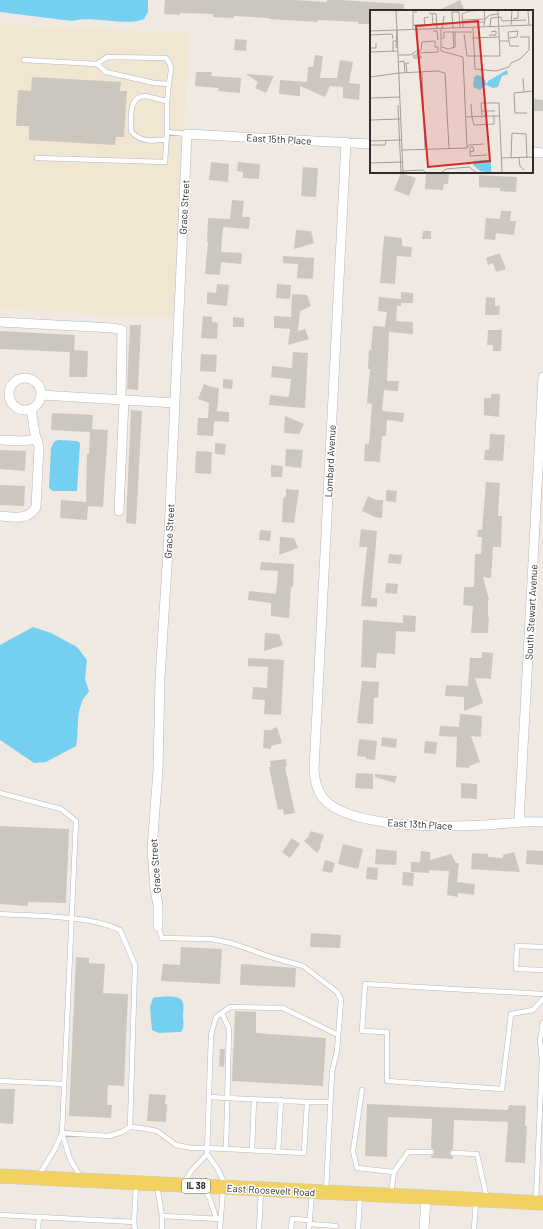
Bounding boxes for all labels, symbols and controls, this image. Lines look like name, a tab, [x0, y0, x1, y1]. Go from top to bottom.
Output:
inset map	[370, 10, 533, 173]
street label: East 15th Place	[246, 131, 312, 147]
street label: Grace Street	[177, 179, 191, 235]
street label: Lombard Avenue	[322, 424, 338, 498]
street label: Grace Street	[162, 503, 176, 559]
street label: South Stewart Avenue	[523, 564, 539, 660]
street label: East 13th Place	[387, 816, 453, 832]
street label: Grace Street	[147, 838, 163, 894]
road number: IL 38	[182, 1179, 210, 1193]
street label: East Roosevelt Road	[226, 1182, 316, 1198]

